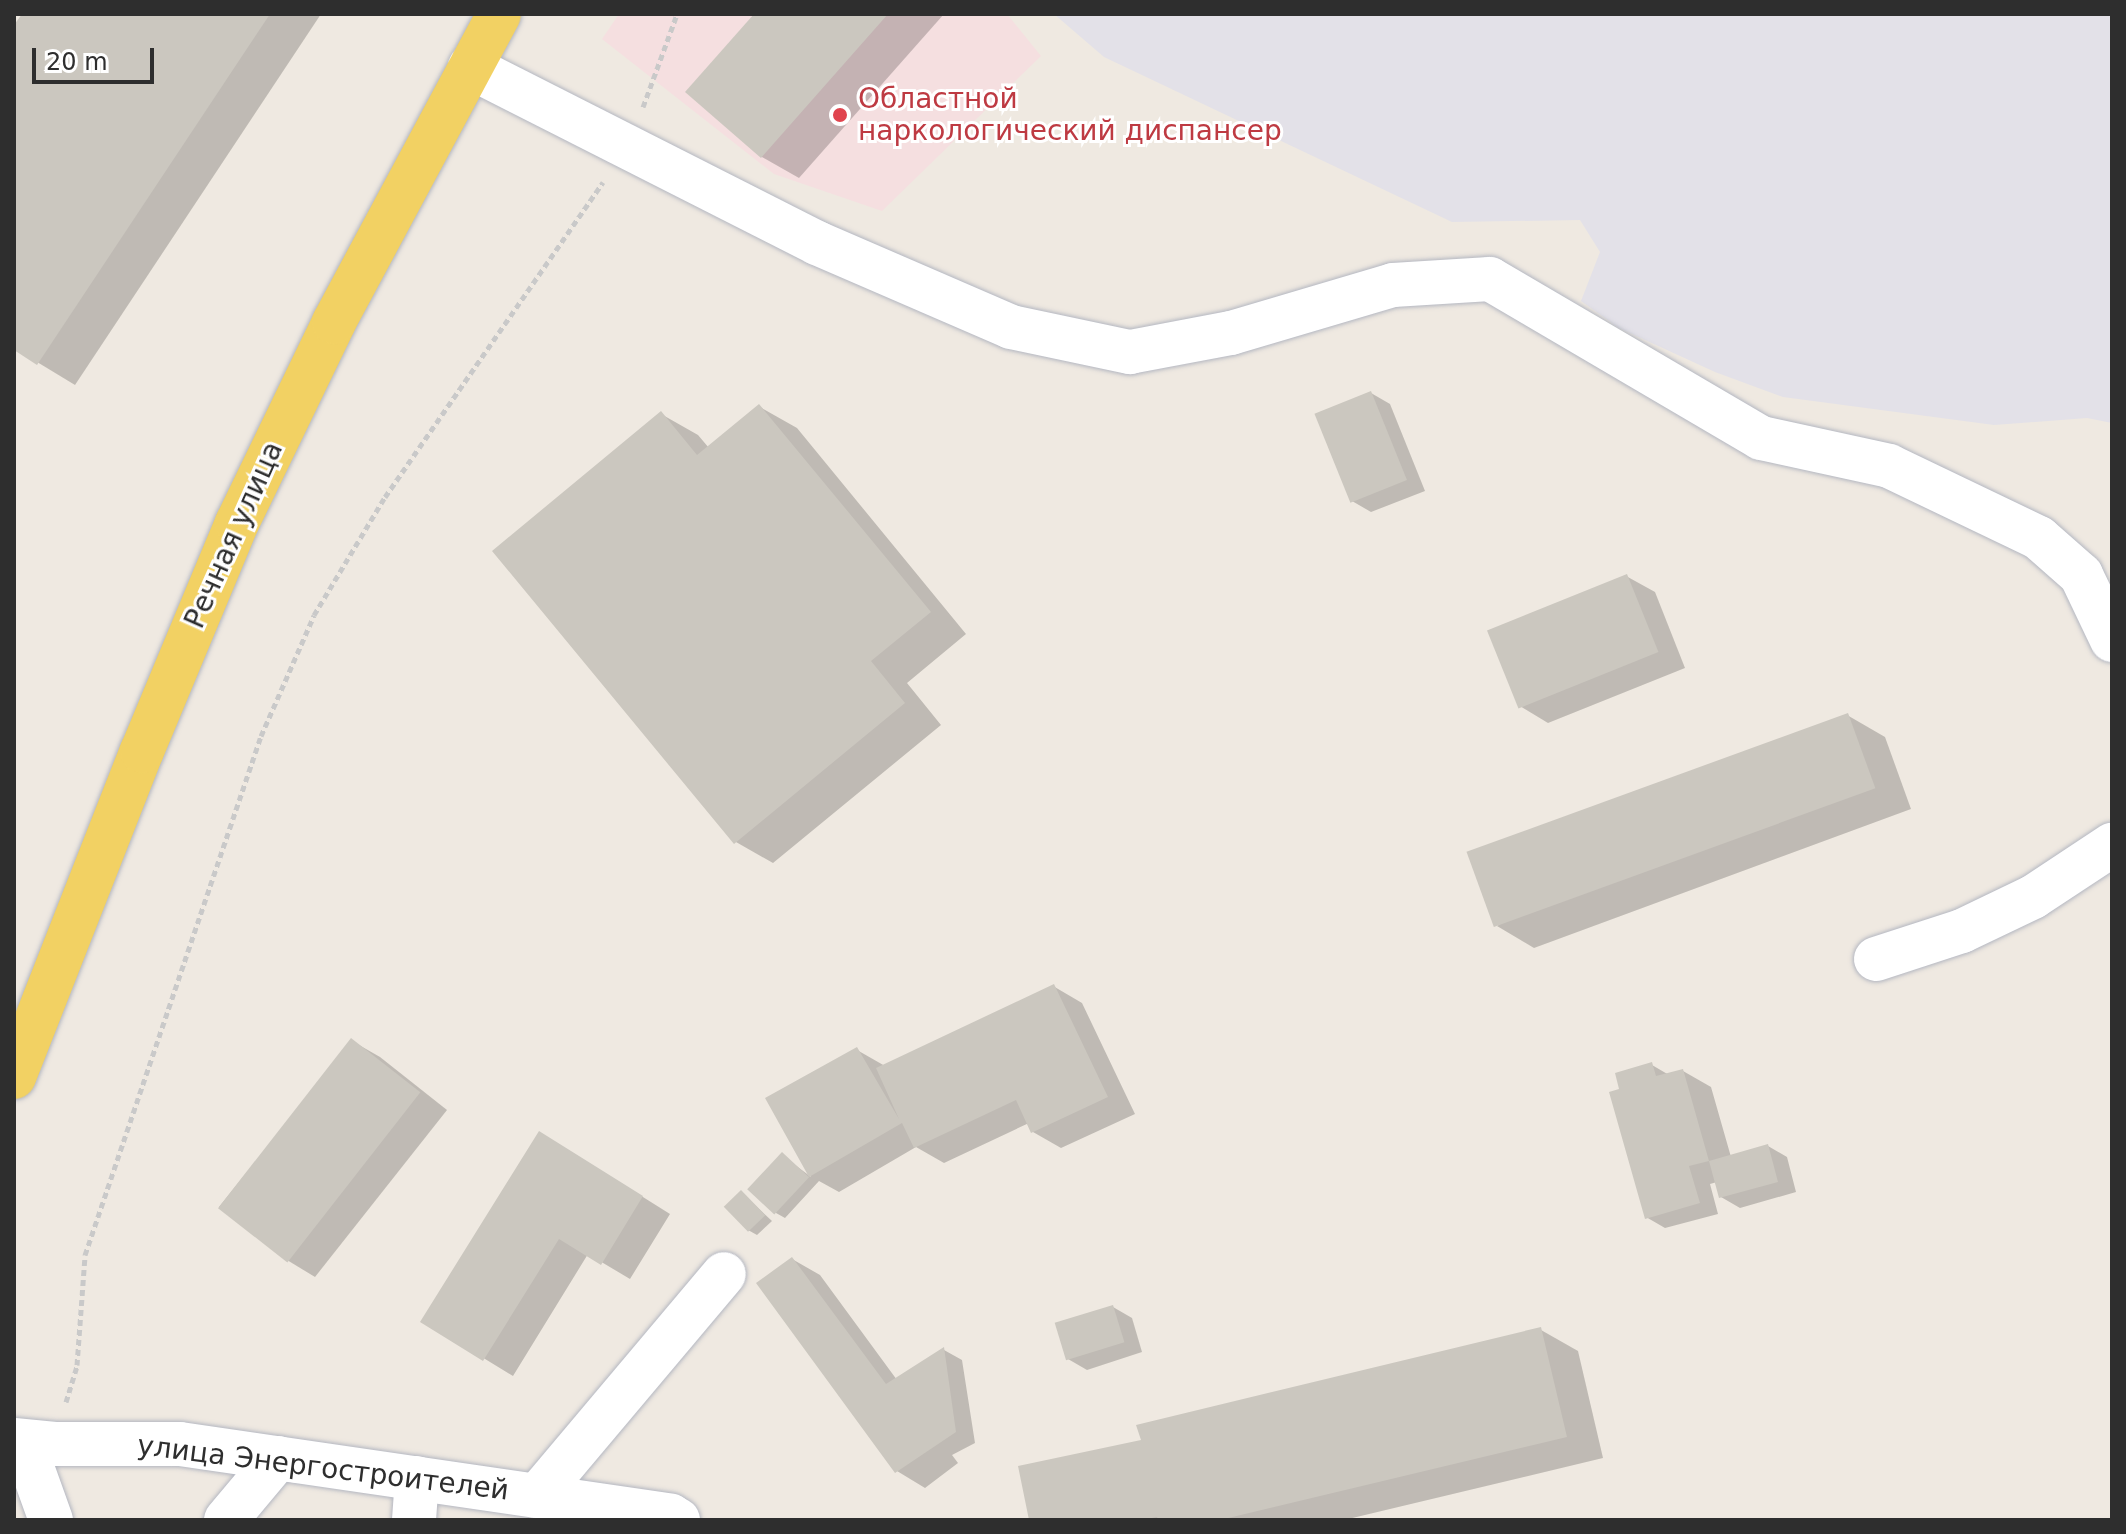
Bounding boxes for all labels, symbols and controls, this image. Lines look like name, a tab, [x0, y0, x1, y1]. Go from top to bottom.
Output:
scale bar	[36, 32, 158, 82]
text: 20 m	[46, 48, 108, 76]
place label: Областной наркологический диспансер	[858, 82, 1282, 148]
marker: Областной наркологический диспансер	[829, 104, 851, 126]
street label: Речная улица	[178, 436, 290, 634]
street label: улица Энергостроителей	[135, 1429, 511, 1507]

